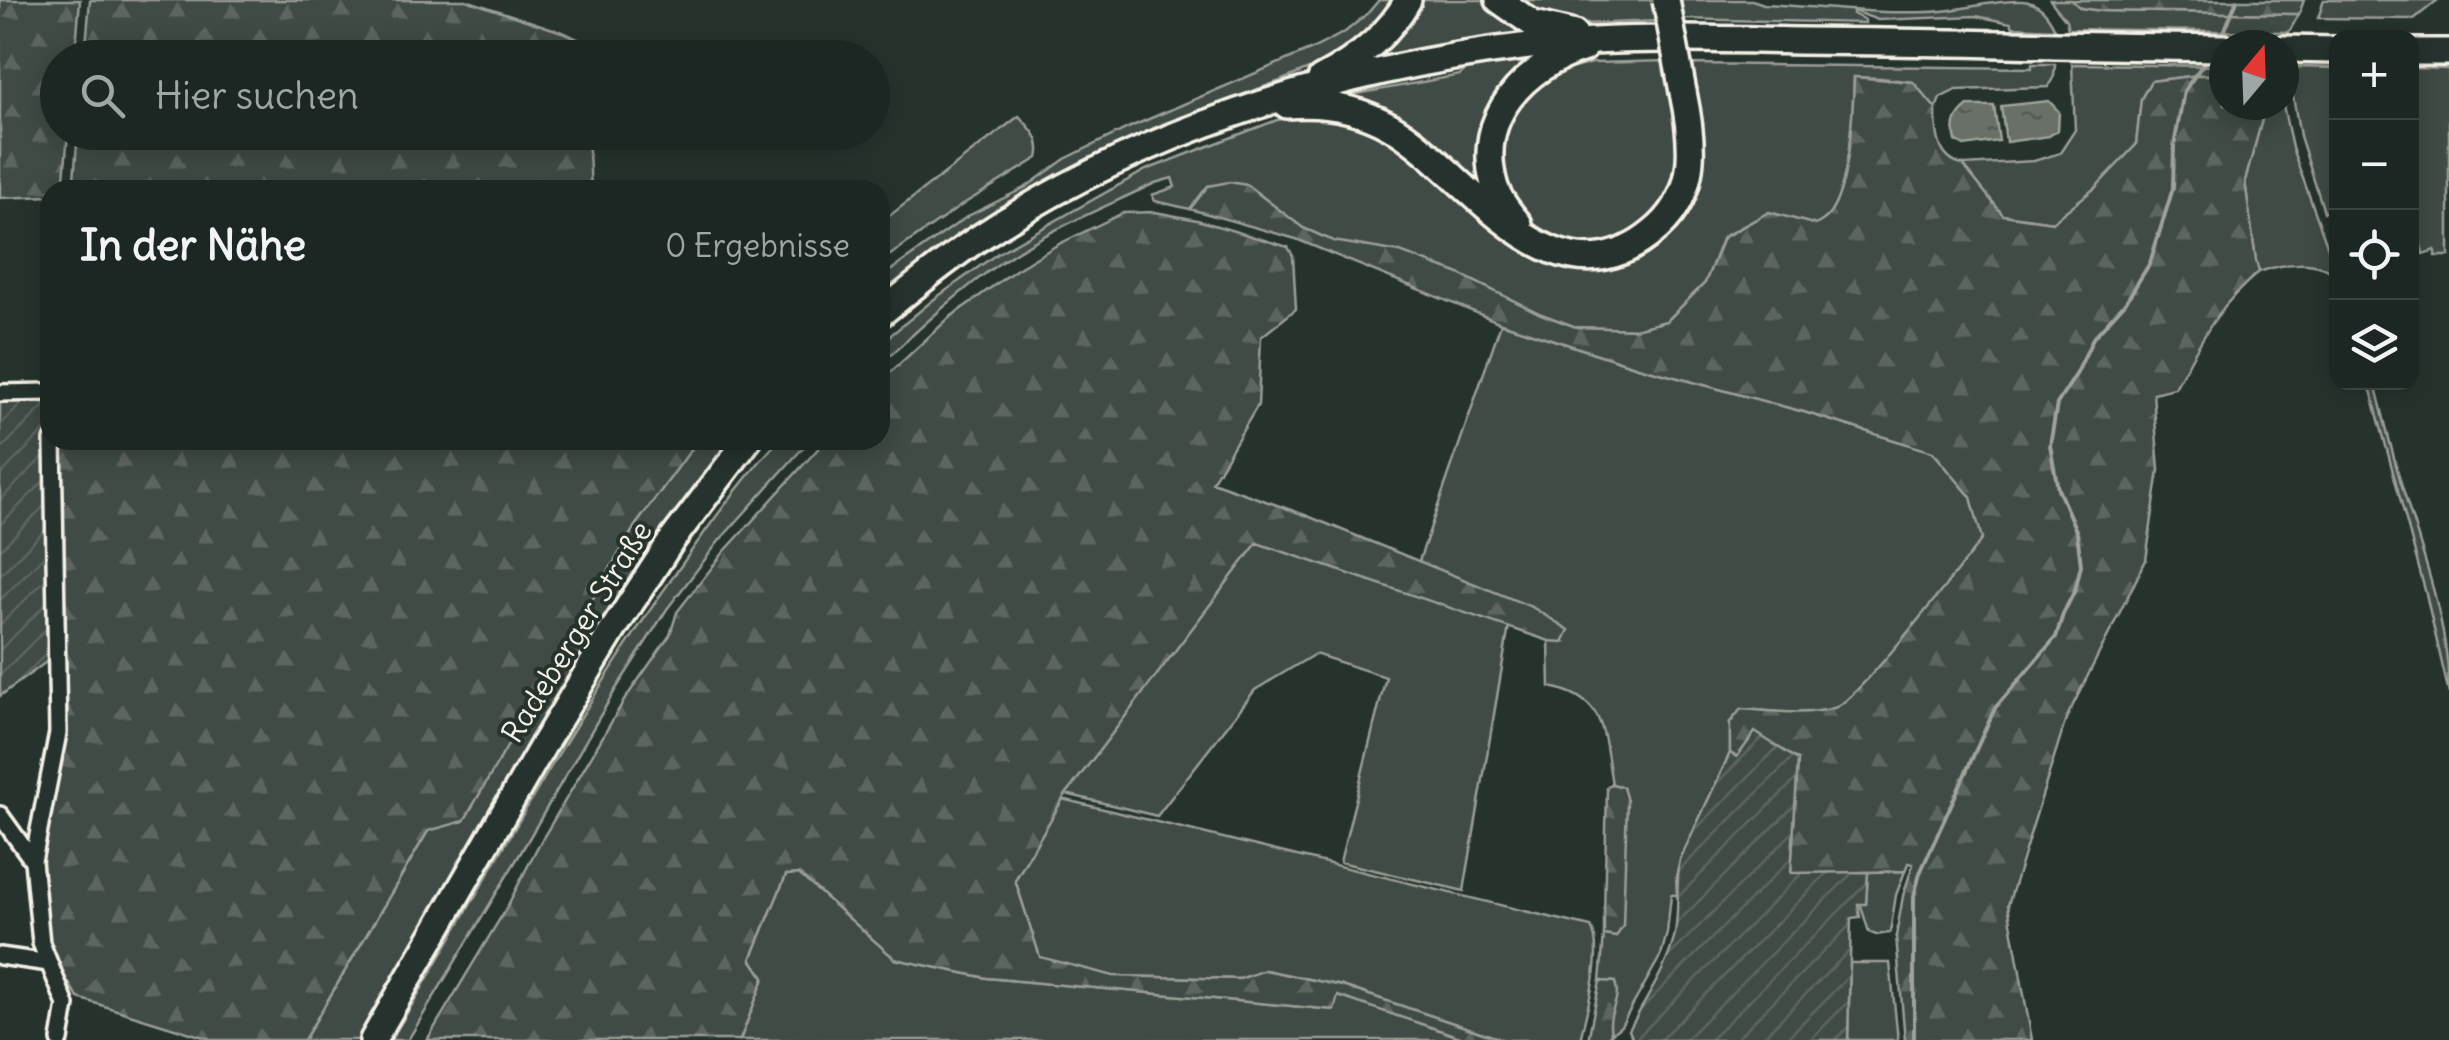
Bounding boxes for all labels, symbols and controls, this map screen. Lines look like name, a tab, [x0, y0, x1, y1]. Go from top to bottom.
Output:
north arrow	[2209, 30, 2299, 120]
map controls	[2329, 30, 2419, 390]
button: +	[2329, 30, 2419, 120]
search box	[40, 40, 890, 150]
icon: search	[75, 68, 130, 123]
text: Hier suchen	[155, 72, 359, 119]
button: −	[2329, 120, 2419, 210]
button: locate	[2329, 210, 2419, 300]
text: In der Nähe	[80, 219, 306, 271]
text: 0 Ergebnisse	[665, 225, 850, 266]
button: layers	[2329, 300, 2419, 390]
street label: Radeberger Straße	[493, 514, 660, 749]

